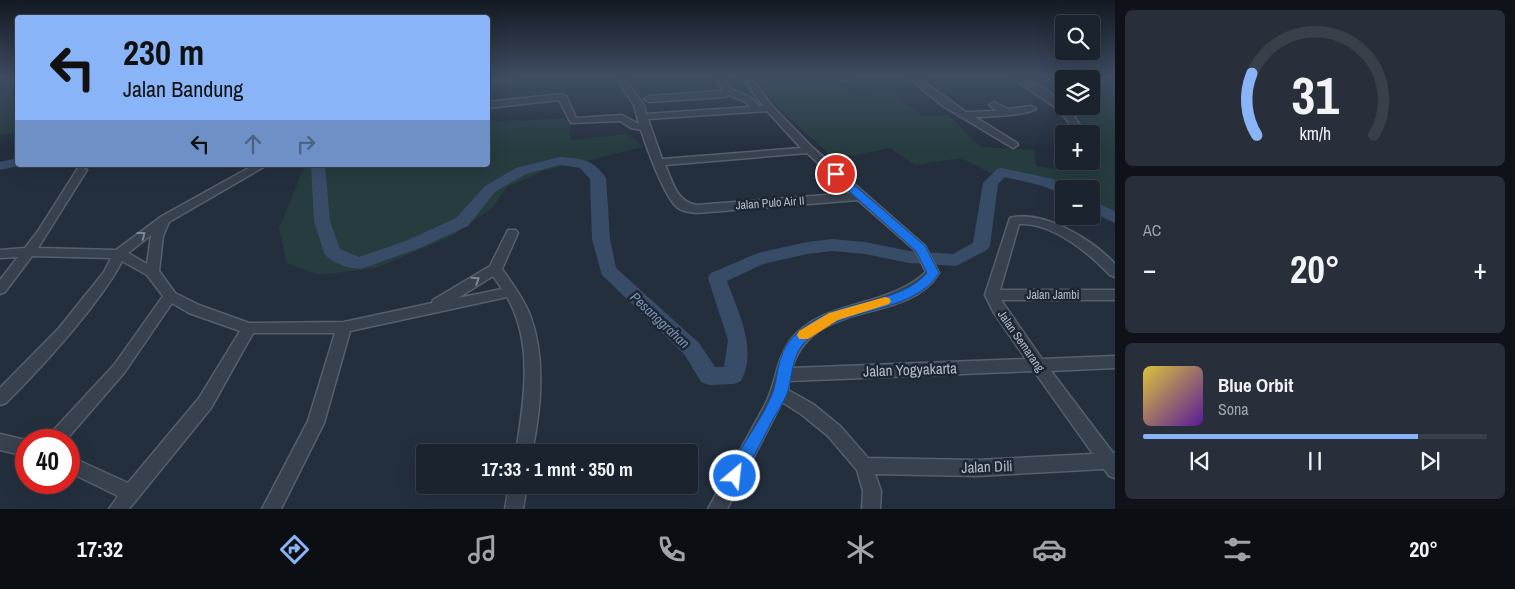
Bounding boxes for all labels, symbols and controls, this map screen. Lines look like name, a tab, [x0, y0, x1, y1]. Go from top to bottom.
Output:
map controls	[1055, 15, 1100, 225]
button: search	[1055, 15, 1100, 60]
text: 230 m	[123, 29, 204, 76]
icon: left	[40, 35, 105, 100]
text: 31	[1291, 60, 1339, 130]
button: layers	[1055, 70, 1100, 115]
text: Jalan Bandung	[123, 74, 243, 104]
text: km/h	[1299, 122, 1331, 146]
button: +	[1055, 125, 1100, 170]
icon: left	[186, 130, 214, 158]
icon: ahead	[239, 130, 267, 158]
icon: right	[292, 130, 320, 158]
pin	[815, 153, 857, 195]
icon: arrive	[822, 160, 850, 188]
button: −	[1055, 180, 1100, 225]
street label: Jalan Pulo Air II	[735, 193, 805, 213]
text: AC	[1143, 219, 1161, 241]
one-way arrow	[136, 233, 145, 241]
text: 20°	[1290, 244, 1340, 295]
text: −	[1143, 250, 1156, 288]
text: +	[1474, 250, 1487, 288]
one-way arrow	[471, 277, 480, 287]
street label: Jalan Jambi	[1026, 287, 1080, 303]
water label: Pesanggrahan	[627, 288, 693, 352]
street label: Jalan Semarang	[994, 307, 1048, 375]
street label: Jalan Yogyakarta	[863, 357, 957, 382]
text: Blue Orbit	[1218, 372, 1293, 398]
text: Sona	[1218, 398, 1249, 420]
speed limit sign: 40	[15, 429, 80, 494]
icon: previous	[1186, 447, 1214, 475]
icon: pause	[1301, 447, 1329, 475]
icon: next	[1416, 447, 1444, 475]
position arrow	[708, 449, 760, 501]
street label: Jalan Dili	[961, 455, 1013, 478]
text: 17:33 · 1 mnt · 350 m	[481, 456, 633, 482]
icon: directions	[277, 532, 312, 567]
icon: music	[465, 532, 500, 567]
icon: phone	[654, 532, 689, 567]
icon: climate	[843, 532, 878, 567]
icon: car	[1032, 532, 1067, 567]
icon: filters	[1220, 532, 1255, 567]
text: 17:32	[77, 534, 123, 564]
text: 20°	[1409, 534, 1438, 564]

